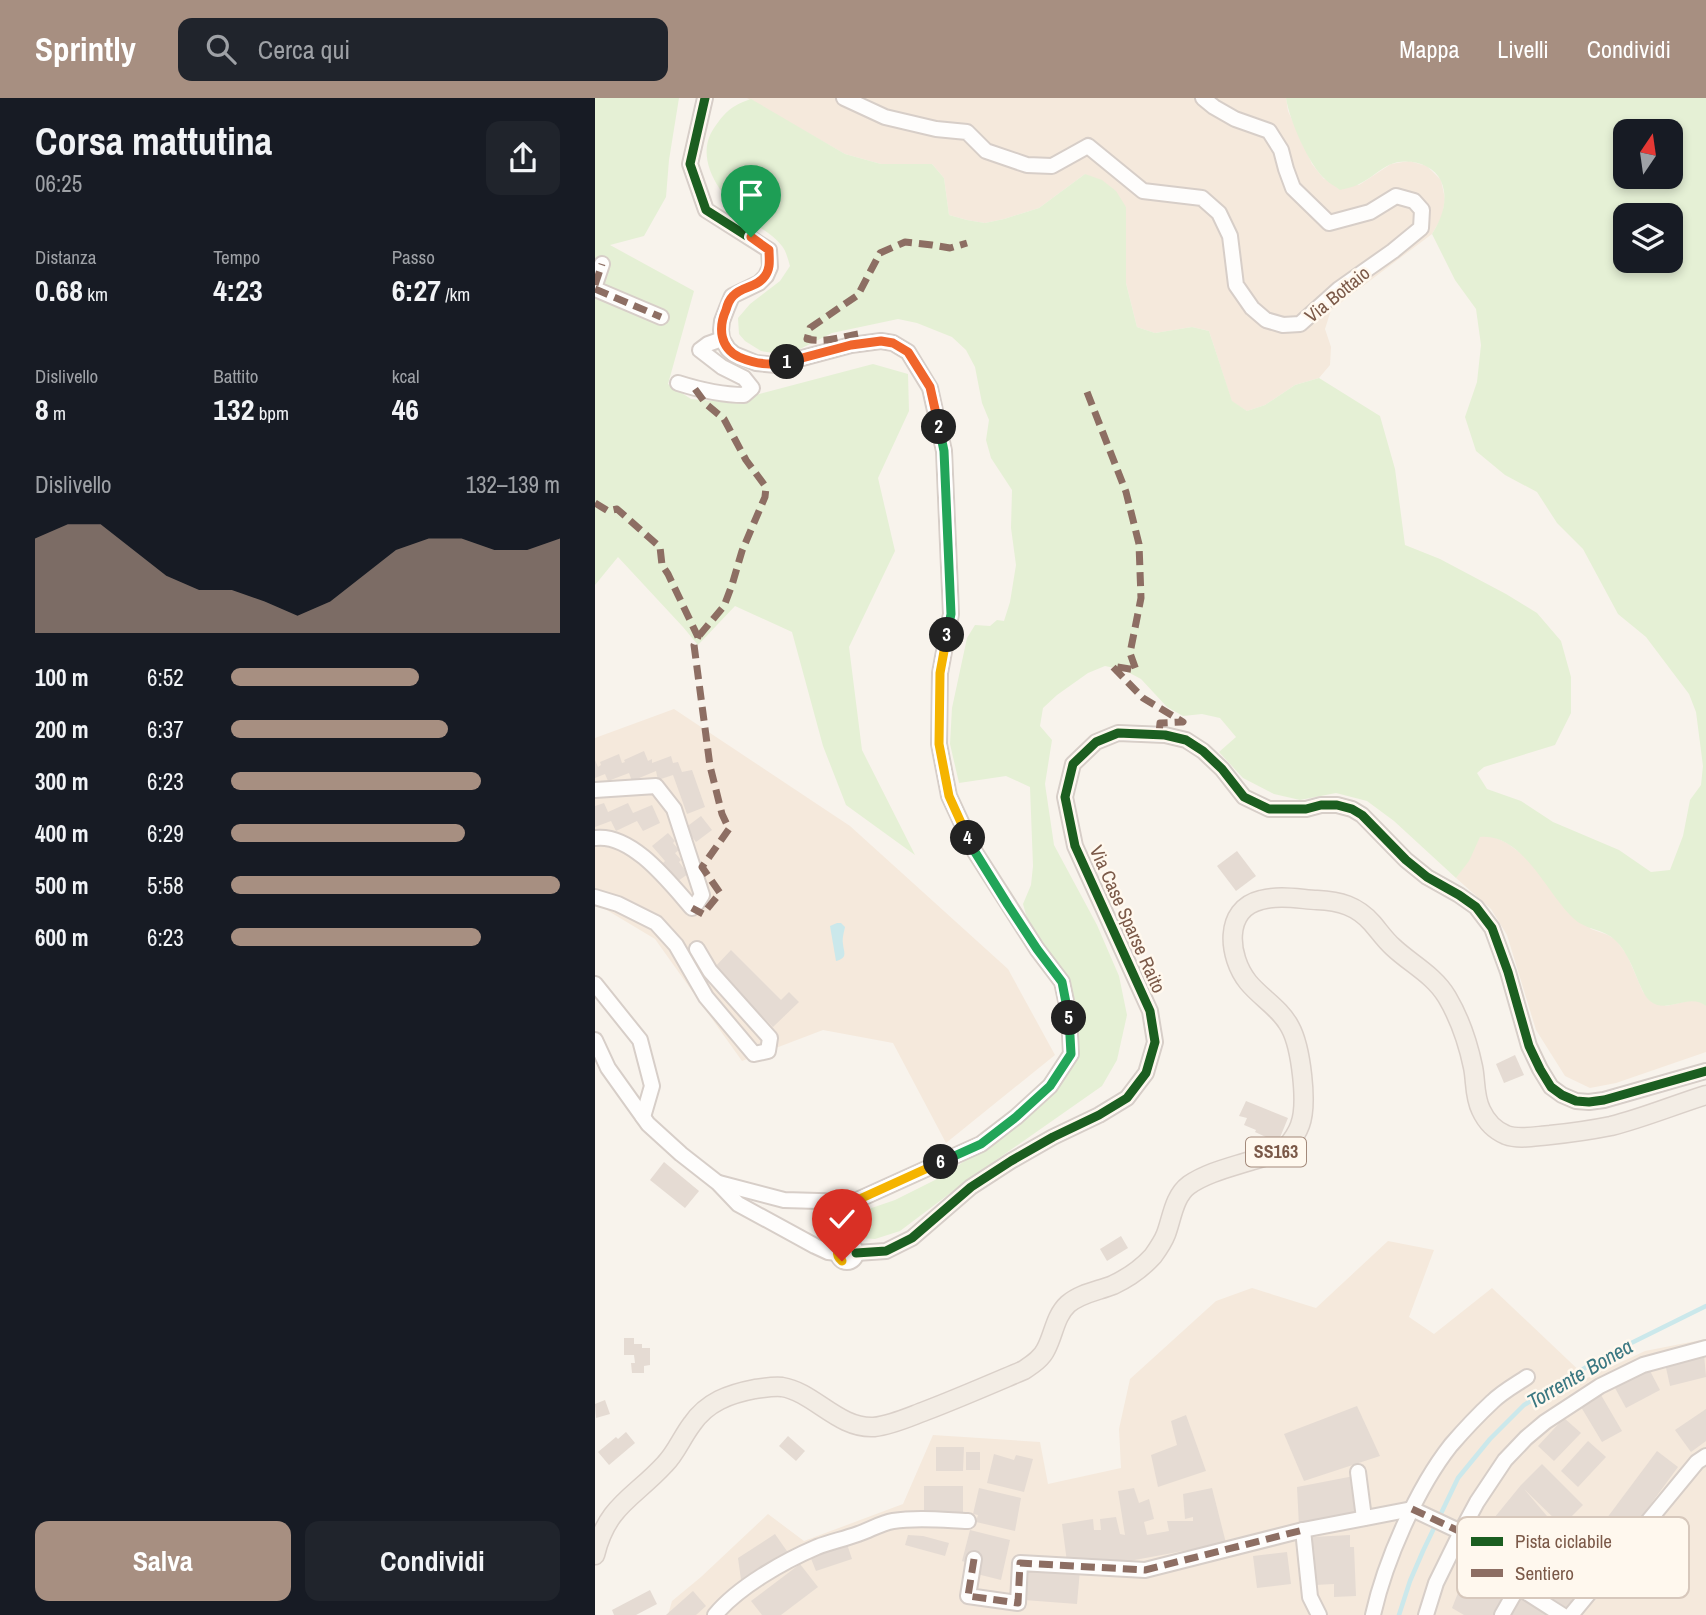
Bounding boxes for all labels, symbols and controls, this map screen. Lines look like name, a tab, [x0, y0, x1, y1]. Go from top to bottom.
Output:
search box	[178, 18, 668, 81]
text: Sprintly	[35, 27, 136, 71]
icon: search	[202, 30, 240, 68]
text: Cerca qui	[258, 32, 350, 67]
text: Mappa	[1399, 33, 1459, 65]
text: Livelli	[1497, 33, 1549, 65]
text: Condividi	[1587, 33, 1671, 65]
text: Corsa mattutina	[35, 116, 272, 167]
north arrow	[1613, 119, 1683, 189]
map controls	[1613, 119, 1683, 273]
button: share	[486, 121, 560, 195]
pin	[721, 165, 781, 237]
text: 06:25	[35, 168, 82, 199]
icon: arrive	[732, 176, 770, 214]
button: layers	[1613, 203, 1683, 273]
text: Distanza	[35, 244, 96, 270]
text: Tempo	[213, 244, 260, 270]
text: Passo	[392, 244, 435, 270]
street label: Via Bottaio	[1299, 260, 1375, 328]
text: 0.68	[35, 270, 83, 310]
text: 4:23	[213, 270, 263, 310]
text: 6:27	[392, 270, 441, 310]
text: km	[83, 281, 108, 307]
text: /km	[441, 281, 470, 307]
pin: 1	[769, 344, 805, 380]
text: 1	[782, 348, 791, 374]
text: Dislivello	[35, 363, 98, 389]
text: Battito	[213, 363, 258, 389]
text: kcal	[392, 363, 419, 389]
text: 8	[35, 389, 49, 429]
text: 132	[213, 389, 254, 429]
text: 46	[392, 389, 419, 429]
text: m	[49, 400, 66, 426]
text: bpm	[254, 400, 289, 426]
pin: 2	[921, 410, 957, 444]
text: 2	[934, 413, 943, 439]
text: Dislivello	[35, 469, 112, 500]
text: 132–139 m	[466, 469, 560, 500]
pin: 3	[929, 618, 965, 652]
text: 3	[942, 621, 951, 647]
text: 100 m	[35, 662, 88, 693]
text: 6:52	[147, 662, 184, 693]
text: 200 m	[35, 714, 88, 745]
text: 6:37	[147, 714, 184, 745]
text: 300 m	[35, 766, 88, 797]
text: 6:23	[147, 766, 184, 797]
text: 400 m	[35, 818, 88, 849]
text: 6:29	[147, 818, 184, 849]
pin: 4	[951, 820, 985, 856]
text: 4	[963, 824, 972, 850]
street label: Via Case Sparse Raito	[1084, 841, 1172, 997]
text: 500 m	[35, 870, 88, 901]
text: 5:58	[147, 870, 184, 901]
text: 600 m	[35, 922, 88, 953]
text: 6:23	[147, 922, 184, 953]
pin: 5	[1051, 1000, 1086, 1035]
text: 5	[1064, 1004, 1073, 1030]
road number: SS163	[1246, 1138, 1306, 1167]
pin: 6	[923, 1144, 959, 1180]
text: 6	[936, 1148, 945, 1174]
pin	[812, 1189, 872, 1261]
icon: check	[823, 1200, 861, 1238]
water label: Torrente Bonea	[1522, 1332, 1638, 1415]
legend	[1457, 1517, 1689, 1598]
button: Salva	[35, 1521, 291, 1601]
button: Condividi	[305, 1521, 560, 1601]
text: Pista ciclabile	[1515, 1528, 1612, 1554]
text: Sentiero	[1515, 1560, 1574, 1586]

